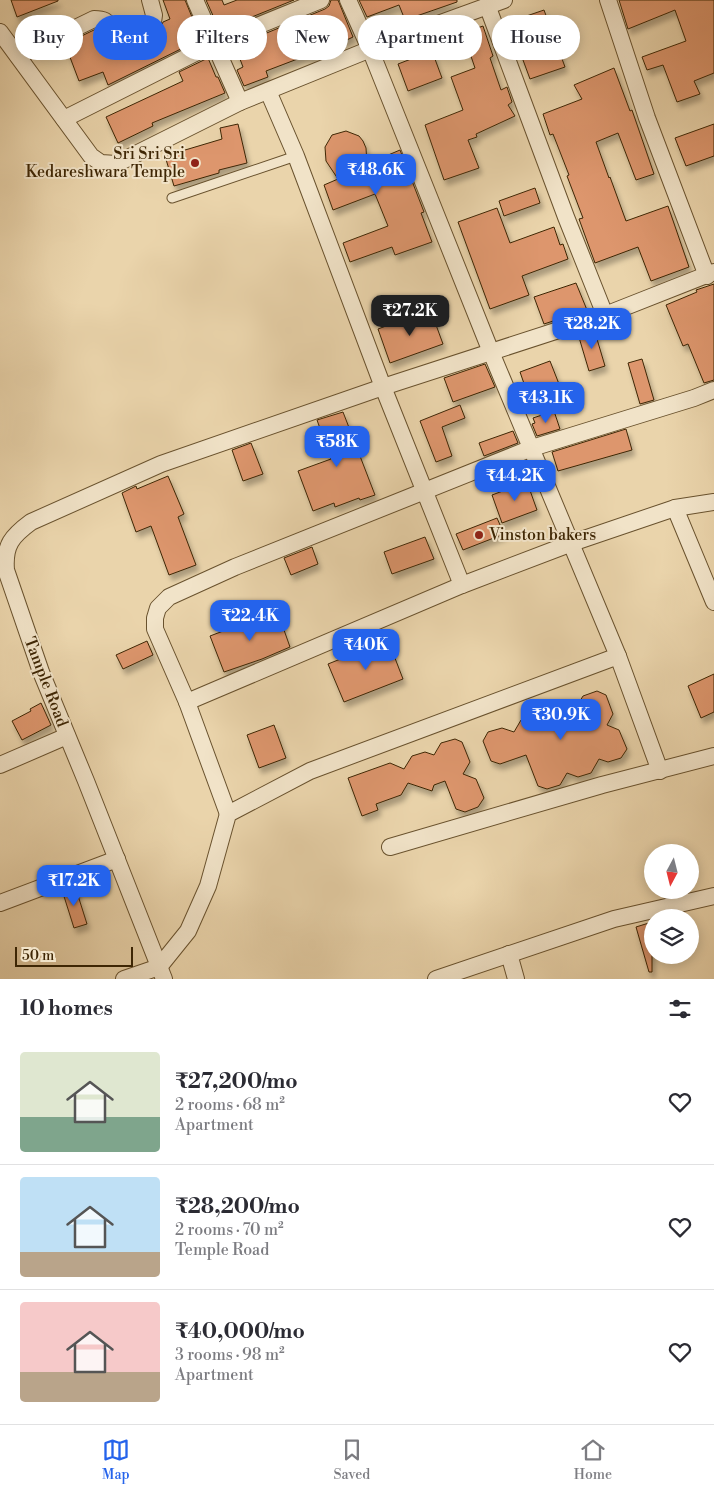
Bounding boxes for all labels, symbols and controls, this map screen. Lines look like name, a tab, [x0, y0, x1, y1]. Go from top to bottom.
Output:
chip: Buy	[15, 15, 83, 60]
chip: Rent	[93, 15, 167, 60]
chip: Filters	[177, 15, 267, 60]
chip: New	[277, 15, 348, 60]
chip: Apartment	[358, 15, 482, 60]
chip: House	[492, 15, 580, 60]
place label: Sri Sri Sri Kedareshwara Temple	[25, 144, 185, 182]
pin: ₹48.6K	[335, 154, 417, 196]
marker: Sri Sri Sri Kedareshwara Temple	[189, 157, 201, 169]
text: ₹48.6K	[347, 160, 405, 180]
pin: ₹27.2K	[369, 294, 451, 337]
text: ₹27.2K	[382, 301, 438, 321]
pin: ₹28.2K	[551, 308, 633, 350]
text: ₹28.2K	[563, 314, 621, 334]
pin: ₹43.1K	[505, 382, 587, 424]
text: ₹43.1K	[518, 388, 574, 408]
pin: ₹58K	[307, 426, 367, 468]
text: ₹58K	[316, 432, 358, 452]
pin: ₹44.2K	[474, 460, 556, 502]
text: ₹44.2K	[486, 466, 544, 486]
place label: Vinston bakers	[488, 525, 596, 545]
marker: Vinston bakers	[473, 529, 485, 541]
pin: ₹22.4K	[209, 600, 291, 642]
text: ₹22.4K	[221, 606, 279, 626]
pin: ₹40K	[336, 628, 396, 671]
street label: Tample Road	[20, 634, 72, 730]
text: ₹40K	[344, 635, 389, 655]
pin: ₹30.9K	[520, 698, 602, 741]
text: ₹30.9K	[532, 705, 590, 725]
north arrow	[644, 844, 699, 899]
map controls	[644, 844, 699, 964]
pin: ₹17.2K	[33, 864, 115, 907]
text: ₹17.2K	[48, 871, 100, 891]
button: layers	[644, 909, 699, 964]
scale bar	[15, 944, 132, 967]
text: 50 m	[22, 947, 54, 965]
icon: filters	[666, 995, 694, 1023]
text: 10 homes	[20, 996, 113, 1022]
text: ₹27,200/mo	[175, 1069, 298, 1095]
icon: home	[60, 1072, 120, 1132]
icon: heart	[666, 1088, 694, 1116]
text: 2 rooms · 68 m²	[175, 1095, 285, 1115]
text: Apartment	[175, 1115, 254, 1135]
text: ₹28,200/mo	[175, 1194, 300, 1220]
icon: home	[60, 1197, 120, 1257]
icon: heart	[666, 1213, 694, 1241]
text: 2 rooms · 70 m²	[175, 1220, 284, 1240]
text: Temple Road	[175, 1240, 269, 1260]
text: ₹40,000/mo	[175, 1319, 305, 1345]
icon: home	[60, 1322, 120, 1382]
icon: heart	[666, 1338, 694, 1366]
text: 3 rooms · 98 m²	[175, 1345, 285, 1365]
text: Apartment	[175, 1365, 254, 1385]
tab: Map	[102, 1436, 130, 1484]
tab: Saved	[333, 1436, 370, 1484]
tab: Home	[574, 1436, 612, 1484]

